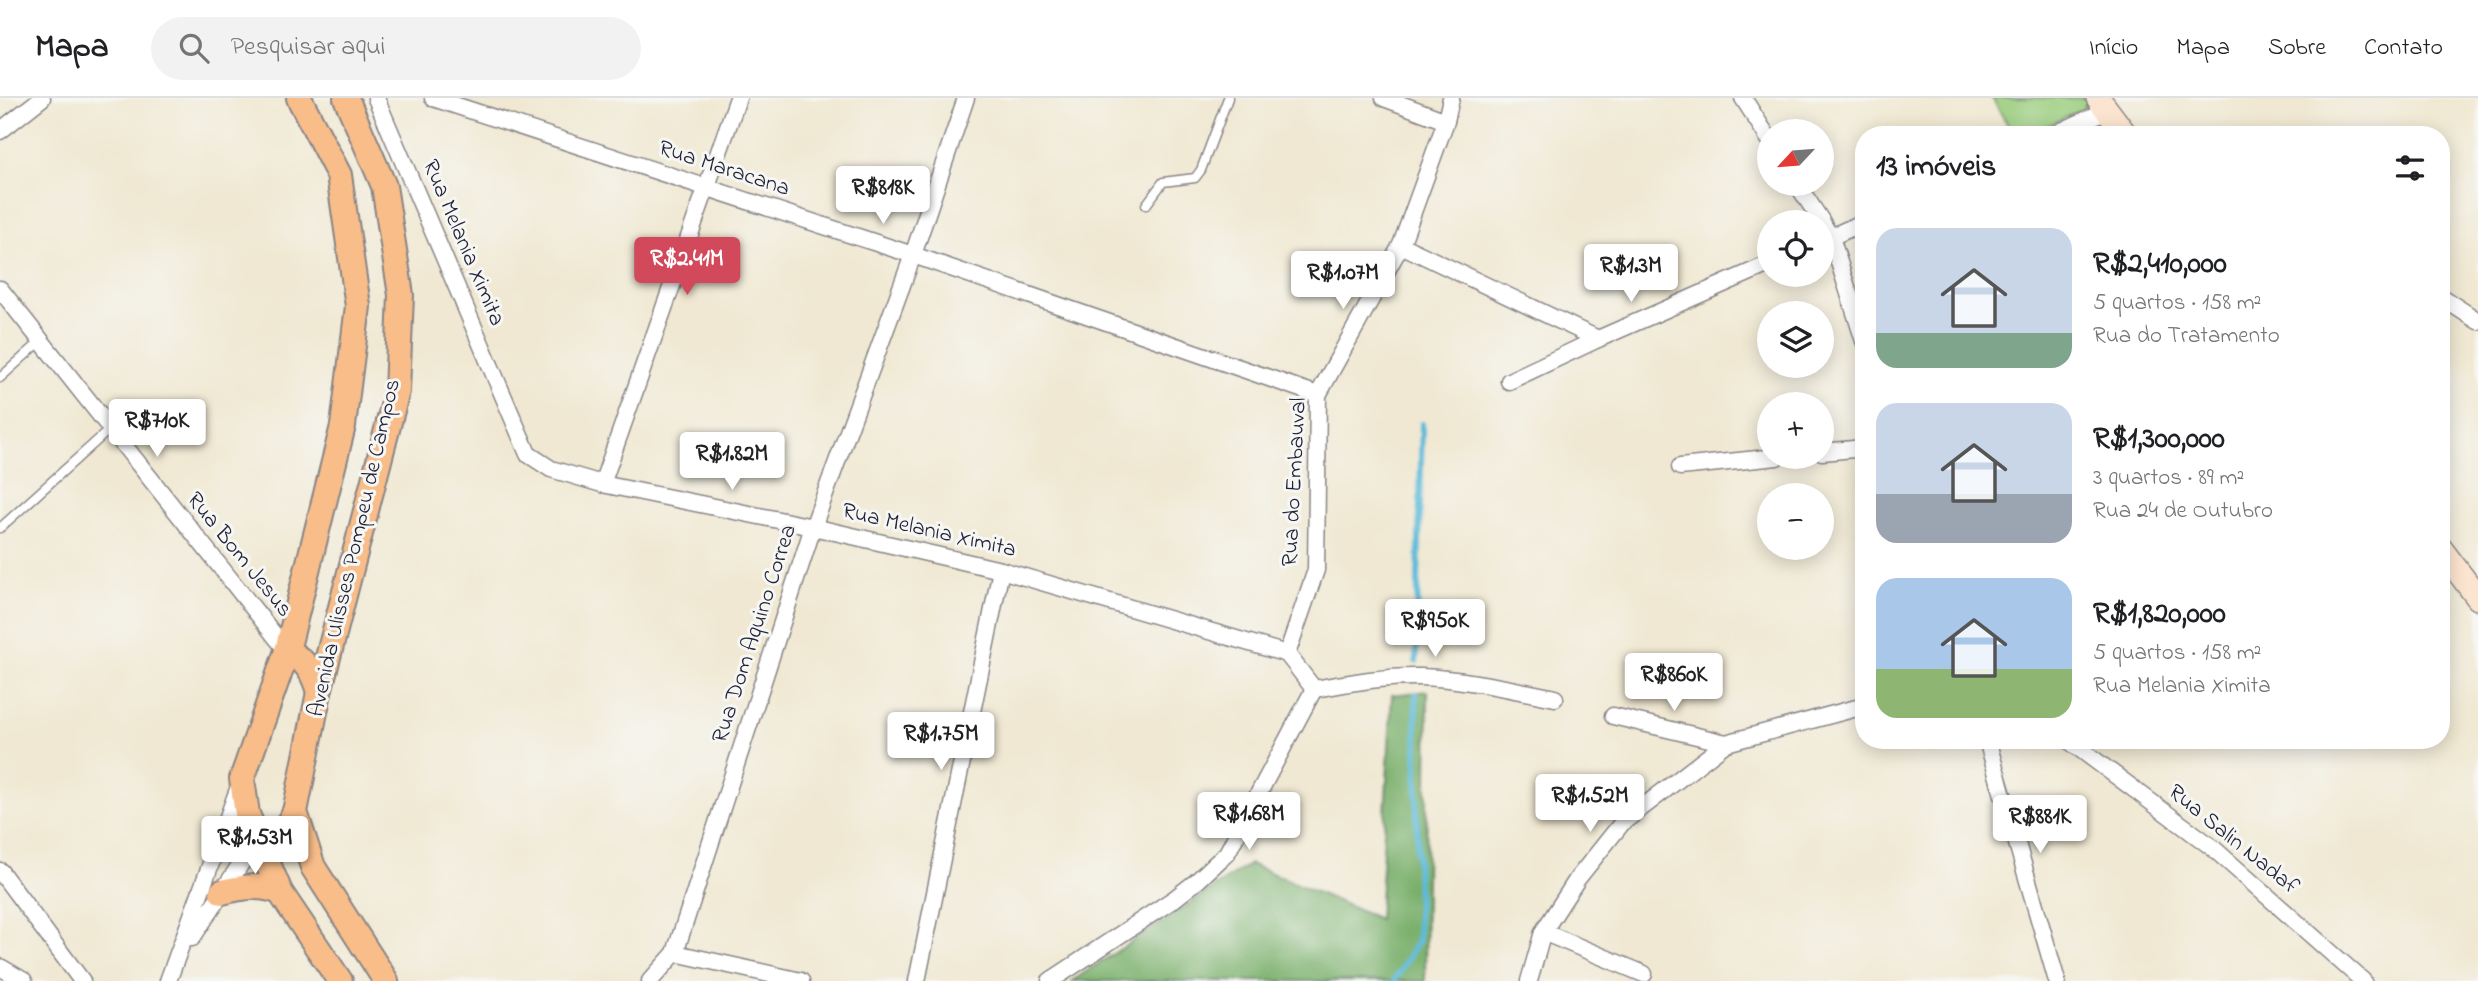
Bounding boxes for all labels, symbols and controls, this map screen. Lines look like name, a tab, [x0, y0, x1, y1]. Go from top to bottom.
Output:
search box	[151, 17, 641, 80]
text: Mapa	[35, 24, 109, 72]
icon: search	[175, 29, 213, 67]
text: Pesquisar aqui	[231, 29, 385, 67]
text: Início	[2089, 31, 2138, 66]
text: Mapa	[2176, 31, 2230, 66]
text: Sobre	[2268, 31, 2326, 66]
text: Contato	[2364, 31, 2443, 66]
north arrow	[1757, 119, 1834, 196]
map controls	[1757, 119, 1834, 560]
street label: Rua Maracana	[654, 132, 794, 206]
text: 13 imóveis	[1876, 146, 1996, 190]
icon: filters	[2391, 149, 2429, 187]
street label: Rua Melania Ximita	[413, 155, 513, 331]
pin: R$818K	[826, 166, 940, 226]
text: R$818K	[852, 172, 914, 205]
button: locate	[1757, 210, 1834, 287]
pin: R$2.41M	[622, 238, 752, 297]
text: R$2.41M	[650, 243, 724, 276]
text: R$2,410,000	[2093, 243, 2227, 287]
pin: R$1.3M	[1574, 244, 1688, 304]
text: R$1.3M	[1600, 250, 1662, 283]
pin: R$1.07M	[1278, 252, 1408, 311]
icon: home	[1932, 256, 2016, 340]
text: R$1.07M	[1307, 257, 1379, 290]
text: 5 quartos · 158 m²	[2093, 287, 2261, 320]
button: layers	[1757, 301, 1834, 378]
text: Rua do Tratamento	[2093, 320, 2280, 353]
street label: Avenida Ulisses Pompeu de Campos	[300, 376, 410, 720]
button: +	[1757, 392, 1834, 469]
street label: Rua do Embauval	[1274, 397, 1316, 567]
pin: R$710K	[100, 400, 214, 459]
text: R$710K	[125, 405, 189, 438]
text: R$1,300,000	[2093, 418, 2225, 462]
icon: home	[1932, 431, 2016, 515]
pin: R$1.82M	[667, 432, 797, 492]
text: R$1.82M	[696, 438, 768, 471]
text: 3 quartos · 89 m²	[2093, 462, 2244, 495]
button: −	[1757, 483, 1834, 560]
street label: Rua Bom Jesus	[178, 485, 300, 625]
street label: Rua Melania Ximita	[839, 495, 1019, 567]
text: Rua 24 de Outubro	[2093, 495, 2273, 528]
street label: Rua Dom Aquino Correa	[704, 520, 806, 748]
text: R$1,820,000	[2093, 593, 2226, 637]
pin: R$950K	[1378, 600, 1492, 659]
text: R$950K	[1401, 605, 1469, 638]
icon: home	[1932, 606, 2016, 690]
text: 5 quartos · 158 m²	[2093, 637, 2261, 670]
pin: R$860K	[1617, 654, 1731, 713]
text: R$860K	[1641, 659, 1707, 692]
text: Rua Melania Ximita	[2093, 670, 2271, 703]
pin: R$1.75M	[876, 712, 1006, 772]
text: R$1.75M	[903, 718, 979, 751]
pin: R$1.52M	[1525, 774, 1655, 834]
street label: Rua Salin Nadaf	[2160, 777, 2306, 903]
text: R$1.52M	[1551, 780, 1629, 813]
pin: R$1.68M	[1184, 792, 1314, 852]
pin: R$881K	[1983, 796, 2097, 855]
text: R$1.68M	[1213, 798, 1285, 831]
text: R$881K	[2009, 801, 2071, 834]
pin: R$1.53M	[190, 816, 320, 876]
text: R$1.53M	[217, 822, 293, 855]

